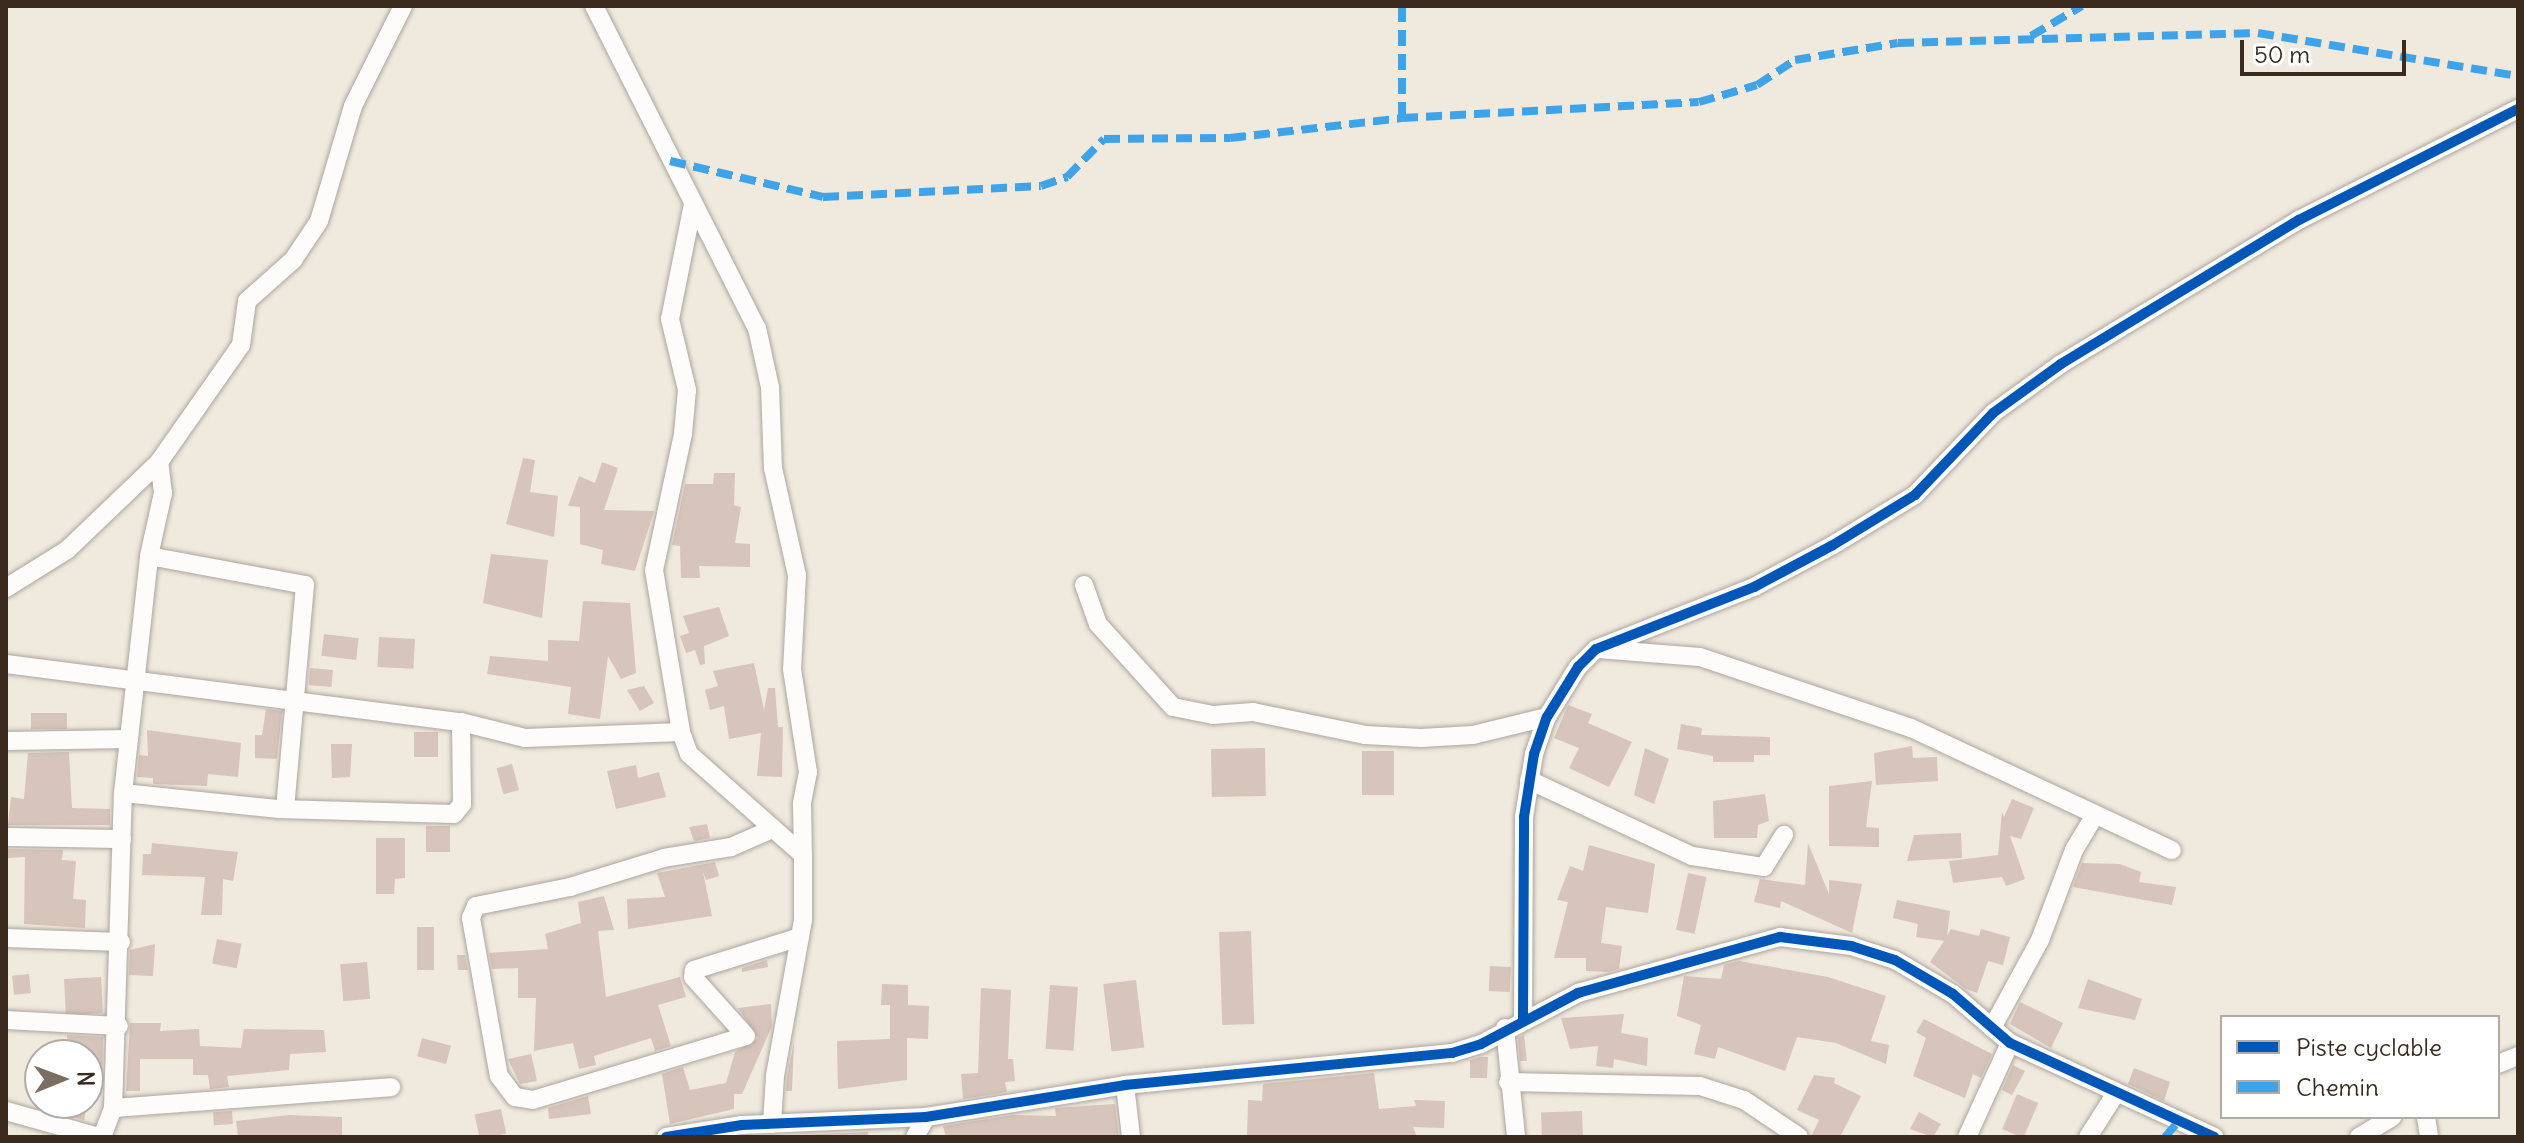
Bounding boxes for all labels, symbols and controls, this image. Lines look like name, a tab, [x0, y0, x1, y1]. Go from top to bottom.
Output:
scale bar	[2244, 24, 2410, 74]
text: 50 m	[2254, 39, 2310, 69]
legend	[2220, 1015, 2500, 1119]
text: Piste cyclable	[2296, 1032, 2442, 1062]
north arrow	[24, 1039, 104, 1119]
text: N	[72, 1071, 100, 1086]
text: Chemin	[2296, 1072, 2379, 1102]

